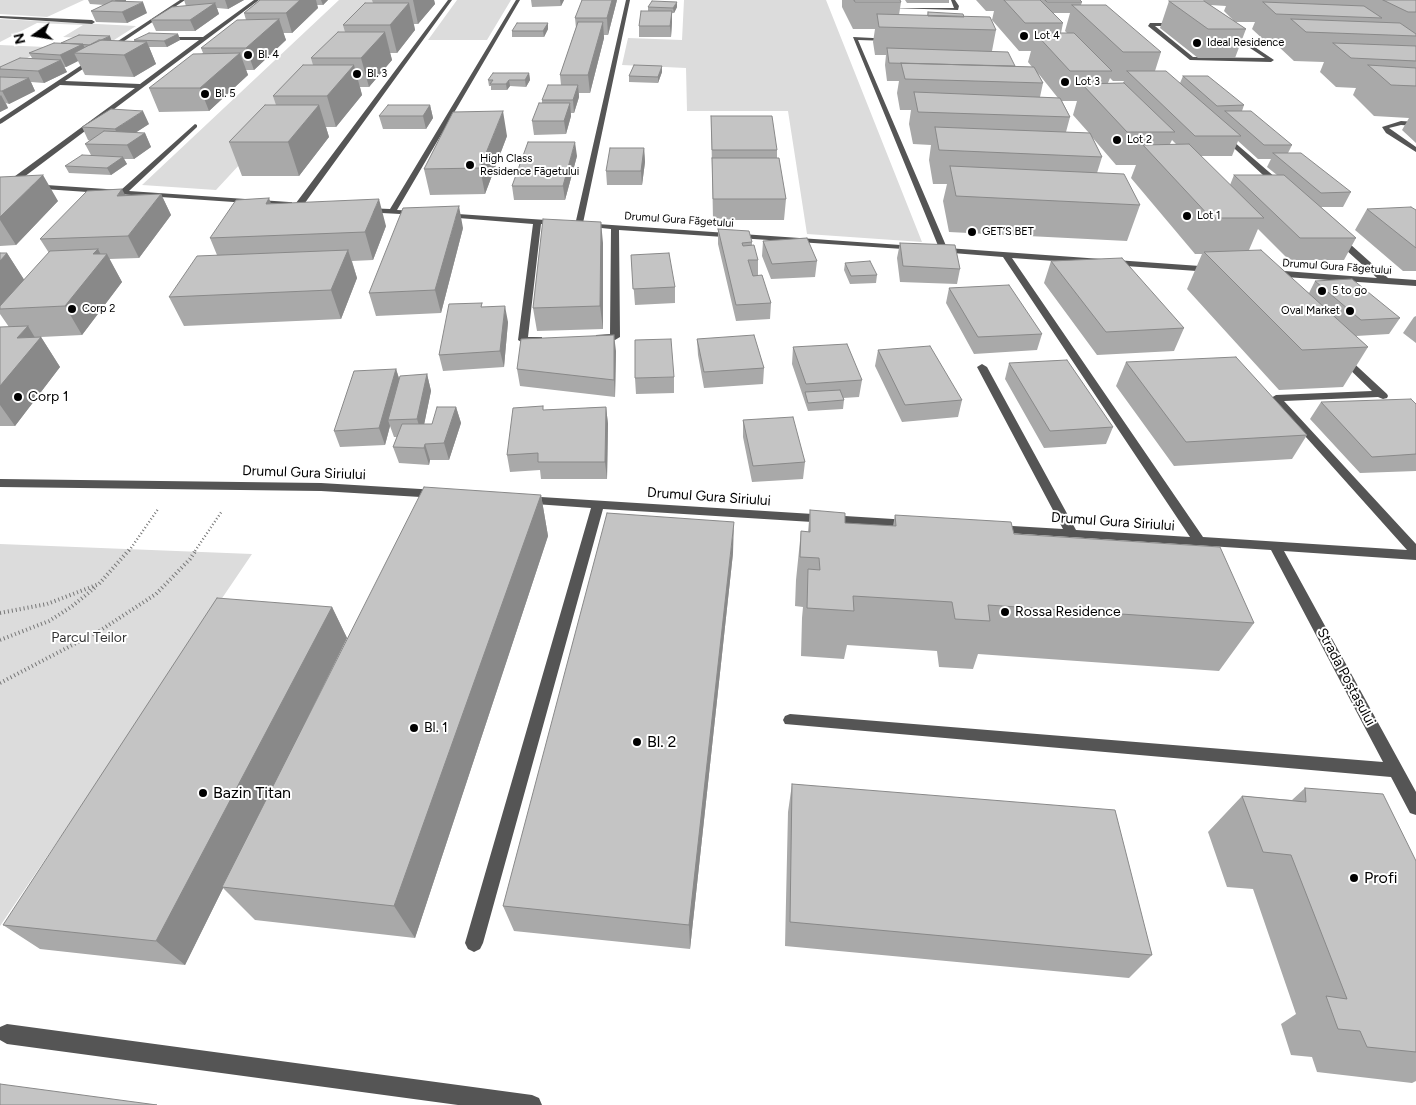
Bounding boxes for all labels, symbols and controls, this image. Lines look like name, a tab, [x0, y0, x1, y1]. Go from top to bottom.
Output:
north arrow	[10, 10, 60, 60]
place label: Lot 4	[1034, 29, 1060, 43]
marker: Lot 4	[1018, 30, 1030, 42]
text: N	[10, 31, 29, 46]
place label: Ideal Residence	[1207, 36, 1284, 50]
marker: Ideal Residence	[1191, 37, 1203, 49]
place label: Bl. 4	[258, 48, 279, 62]
marker: Bl. 4	[242, 49, 254, 61]
place label: Bl. 3	[367, 67, 387, 81]
marker: Bl. 3	[351, 68, 363, 80]
place label: Lot 3	[1075, 75, 1100, 89]
marker: Lot 3	[1059, 76, 1071, 88]
place label: Bl. 5	[215, 87, 235, 101]
marker: Bl. 5	[199, 88, 211, 100]
place label: Lot 2	[1127, 133, 1152, 147]
marker: Lot 2	[1111, 134, 1123, 146]
place label: High Class Residence Făgetului	[480, 152, 579, 178]
marker: High Class Residence Făgetului	[464, 159, 476, 171]
place label: Lot 1	[1197, 209, 1221, 223]
street label: Drumul Gura Făgetului	[624, 210, 734, 230]
marker: Lot 1	[1181, 210, 1193, 222]
place label: GET’S BET	[982, 225, 1034, 239]
marker: GET’S BET	[966, 226, 978, 238]
street label: Drumul Gura Făgetului	[1282, 257, 1392, 277]
place label: 5 to go	[1332, 284, 1367, 298]
marker: 5 to go	[1316, 285, 1328, 297]
place label: Corp 2	[82, 302, 115, 316]
marker: Corp 2	[66, 303, 78, 315]
place label: Oval Market	[1281, 304, 1340, 318]
marker: Oval Market	[1344, 305, 1356, 317]
place label: Corp 1	[28, 389, 68, 405]
marker: Corp 1	[12, 391, 24, 403]
street label: Drumul Gura Siriului	[242, 462, 366, 484]
street label: Drumul Gura Siriului	[647, 484, 771, 510]
street label: Drumul Gura Siriului	[1051, 509, 1175, 535]
place label: Rossa Residence	[1015, 604, 1121, 620]
marker: Rossa Residence	[999, 606, 1011, 618]
street label: Strada Poștașului	[1313, 625, 1379, 729]
park label: Parcul Teilor	[51, 630, 127, 646]
place label: Bl. 1	[424, 720, 448, 736]
marker: Bl. 1	[408, 722, 420, 734]
place label: Bl. 2	[647, 732, 677, 752]
marker: Bl. 2	[631, 736, 643, 748]
place label: Bazin Titan	[213, 783, 291, 803]
marker: Bazin Titan	[197, 787, 209, 799]
place label: Profi	[1364, 868, 1398, 888]
marker: Profi	[1348, 872, 1360, 884]

